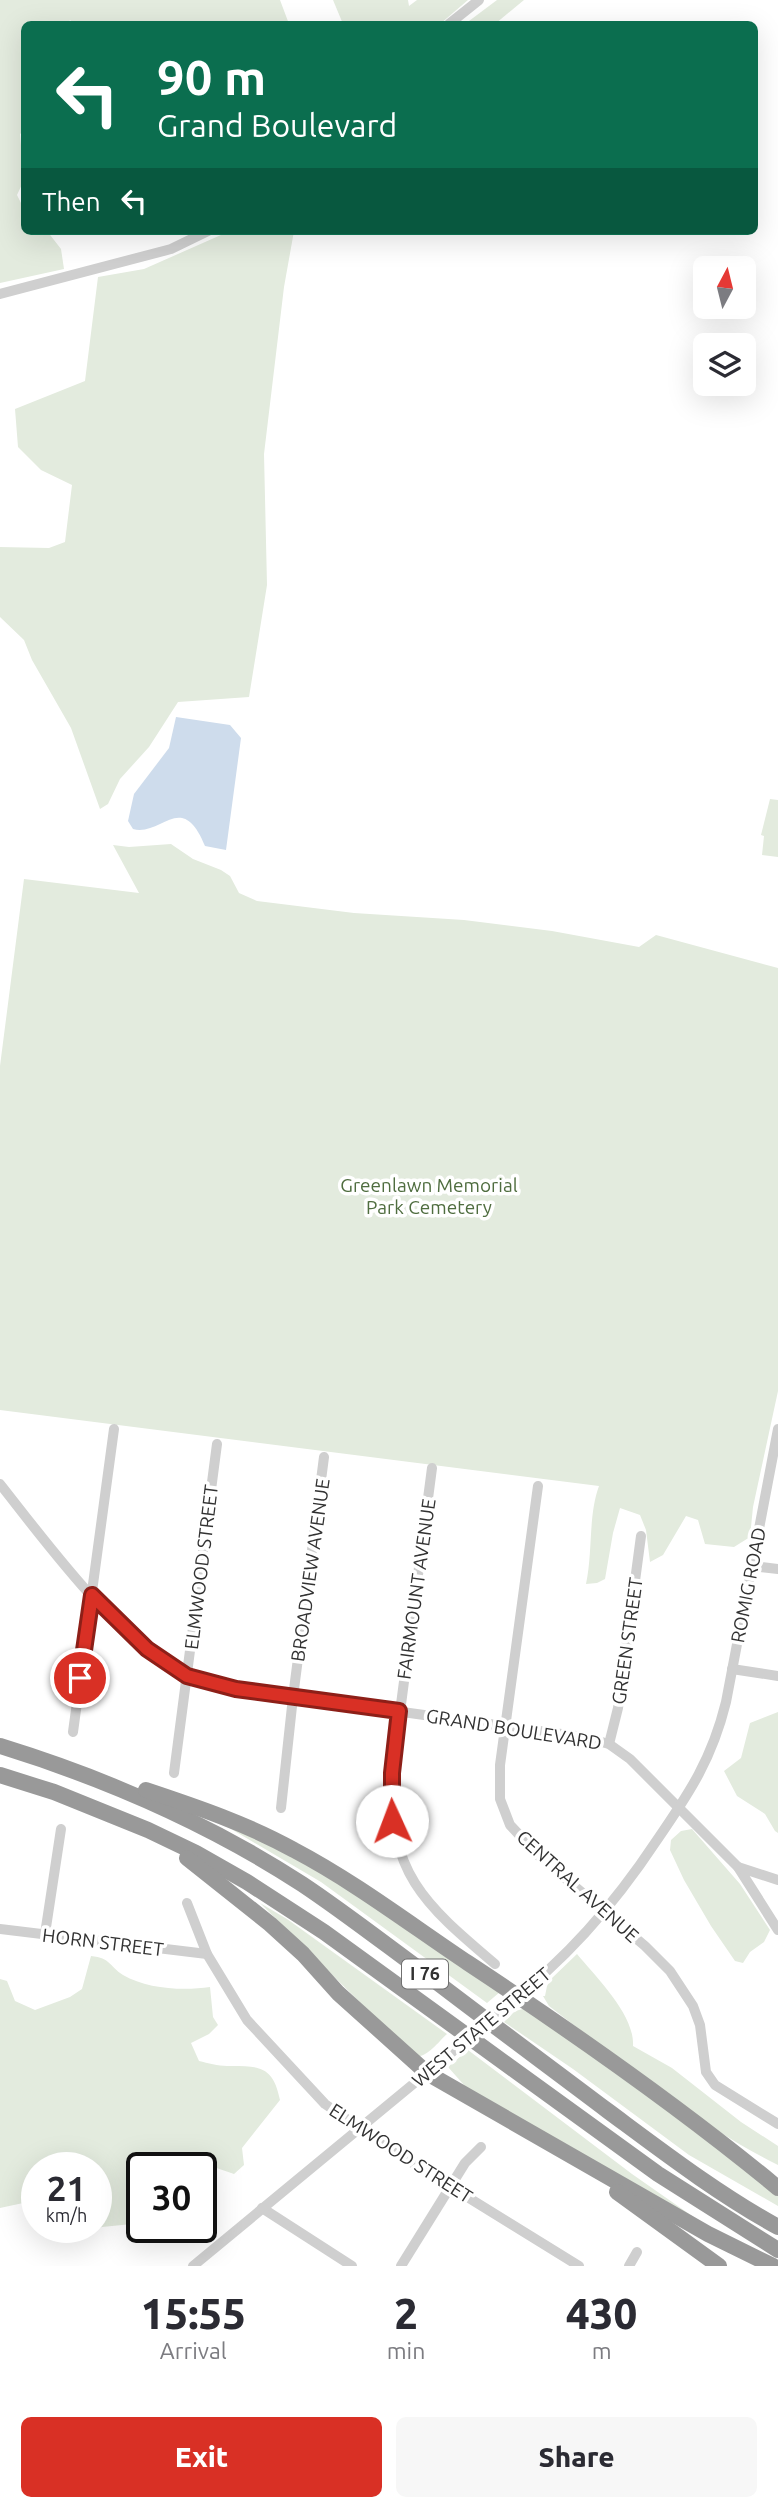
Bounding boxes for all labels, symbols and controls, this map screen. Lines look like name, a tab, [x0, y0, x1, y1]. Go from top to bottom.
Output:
icon: left	[42, 49, 133, 140]
text: 90 m	[157, 49, 266, 104]
text: Grand Boulevard	[157, 107, 397, 143]
icon: left	[115, 182, 153, 220]
text: Then	[42, 187, 101, 216]
north arrow	[693, 256, 756, 318]
map controls	[693, 256, 756, 396]
button: layers	[693, 333, 756, 396]
park label: Greenlawn Memorial Park Cemetery	[340, 1174, 518, 1218]
street label: BROADVIEW AVENUE	[286, 1477, 334, 1663]
street label: ELMWOOD STREET	[180, 1483, 222, 1651]
street label: FAIRMOUNT AVENUE	[392, 1497, 440, 1681]
street label: ROMIG ROAD	[726, 1525, 770, 1645]
street label: GREEN STREET	[607, 1576, 647, 1706]
pin	[50, 1648, 110, 1708]
icon: arrive	[61, 1659, 99, 1697]
street label: GRAND BOULEVARD	[425, 1704, 603, 1754]
position arrow	[355, 1784, 429, 1858]
street label: CENTRAL AVENUE	[512, 1825, 644, 1947]
street label: HORN STREET	[41, 1924, 165, 1960]
road number: I 76	[402, 1960, 448, 1988]
street label: WEST STATE STREET	[407, 1963, 555, 2091]
street label: ELMWOOD STREET	[325, 2099, 477, 2208]
speed limit sign: 30	[126, 2152, 217, 2243]
text: 21	[47, 2168, 86, 2208]
text: km/h	[46, 2205, 87, 2225]
text: 15:55	[141, 2290, 246, 2337]
text: 2	[394, 2290, 418, 2337]
text: 430	[566, 2290, 637, 2337]
text: Arrival	[160, 2338, 227, 2363]
text: min	[387, 2338, 425, 2363]
text: m	[592, 2338, 612, 2363]
button: Exit	[21, 2417, 382, 2497]
button: Share	[396, 2417, 757, 2497]

